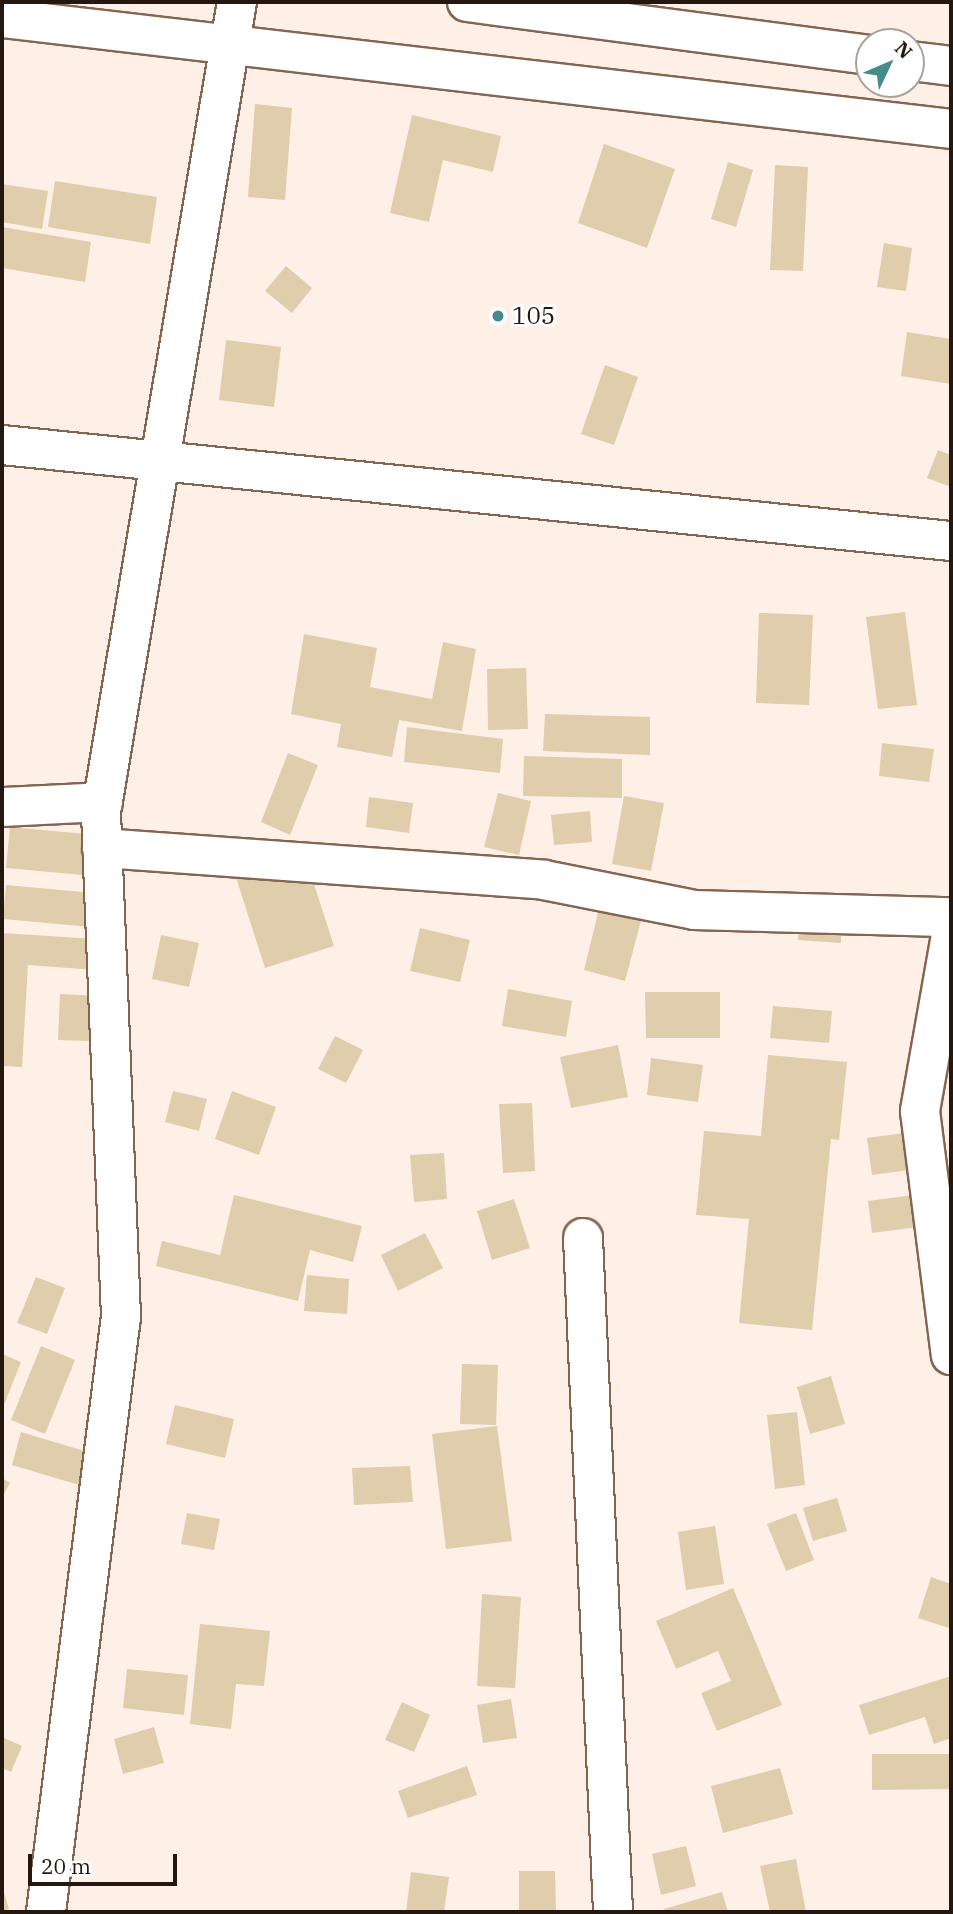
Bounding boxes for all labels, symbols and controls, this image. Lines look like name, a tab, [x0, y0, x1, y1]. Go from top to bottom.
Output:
north arrow	[855, 28, 925, 98]
text: N	[890, 36, 918, 64]
place label: 105	[512, 302, 555, 330]
marker: 105	[490, 308, 506, 324]
scale bar	[32, 1840, 180, 1884]
text: 20 m	[41, 1852, 91, 1880]

